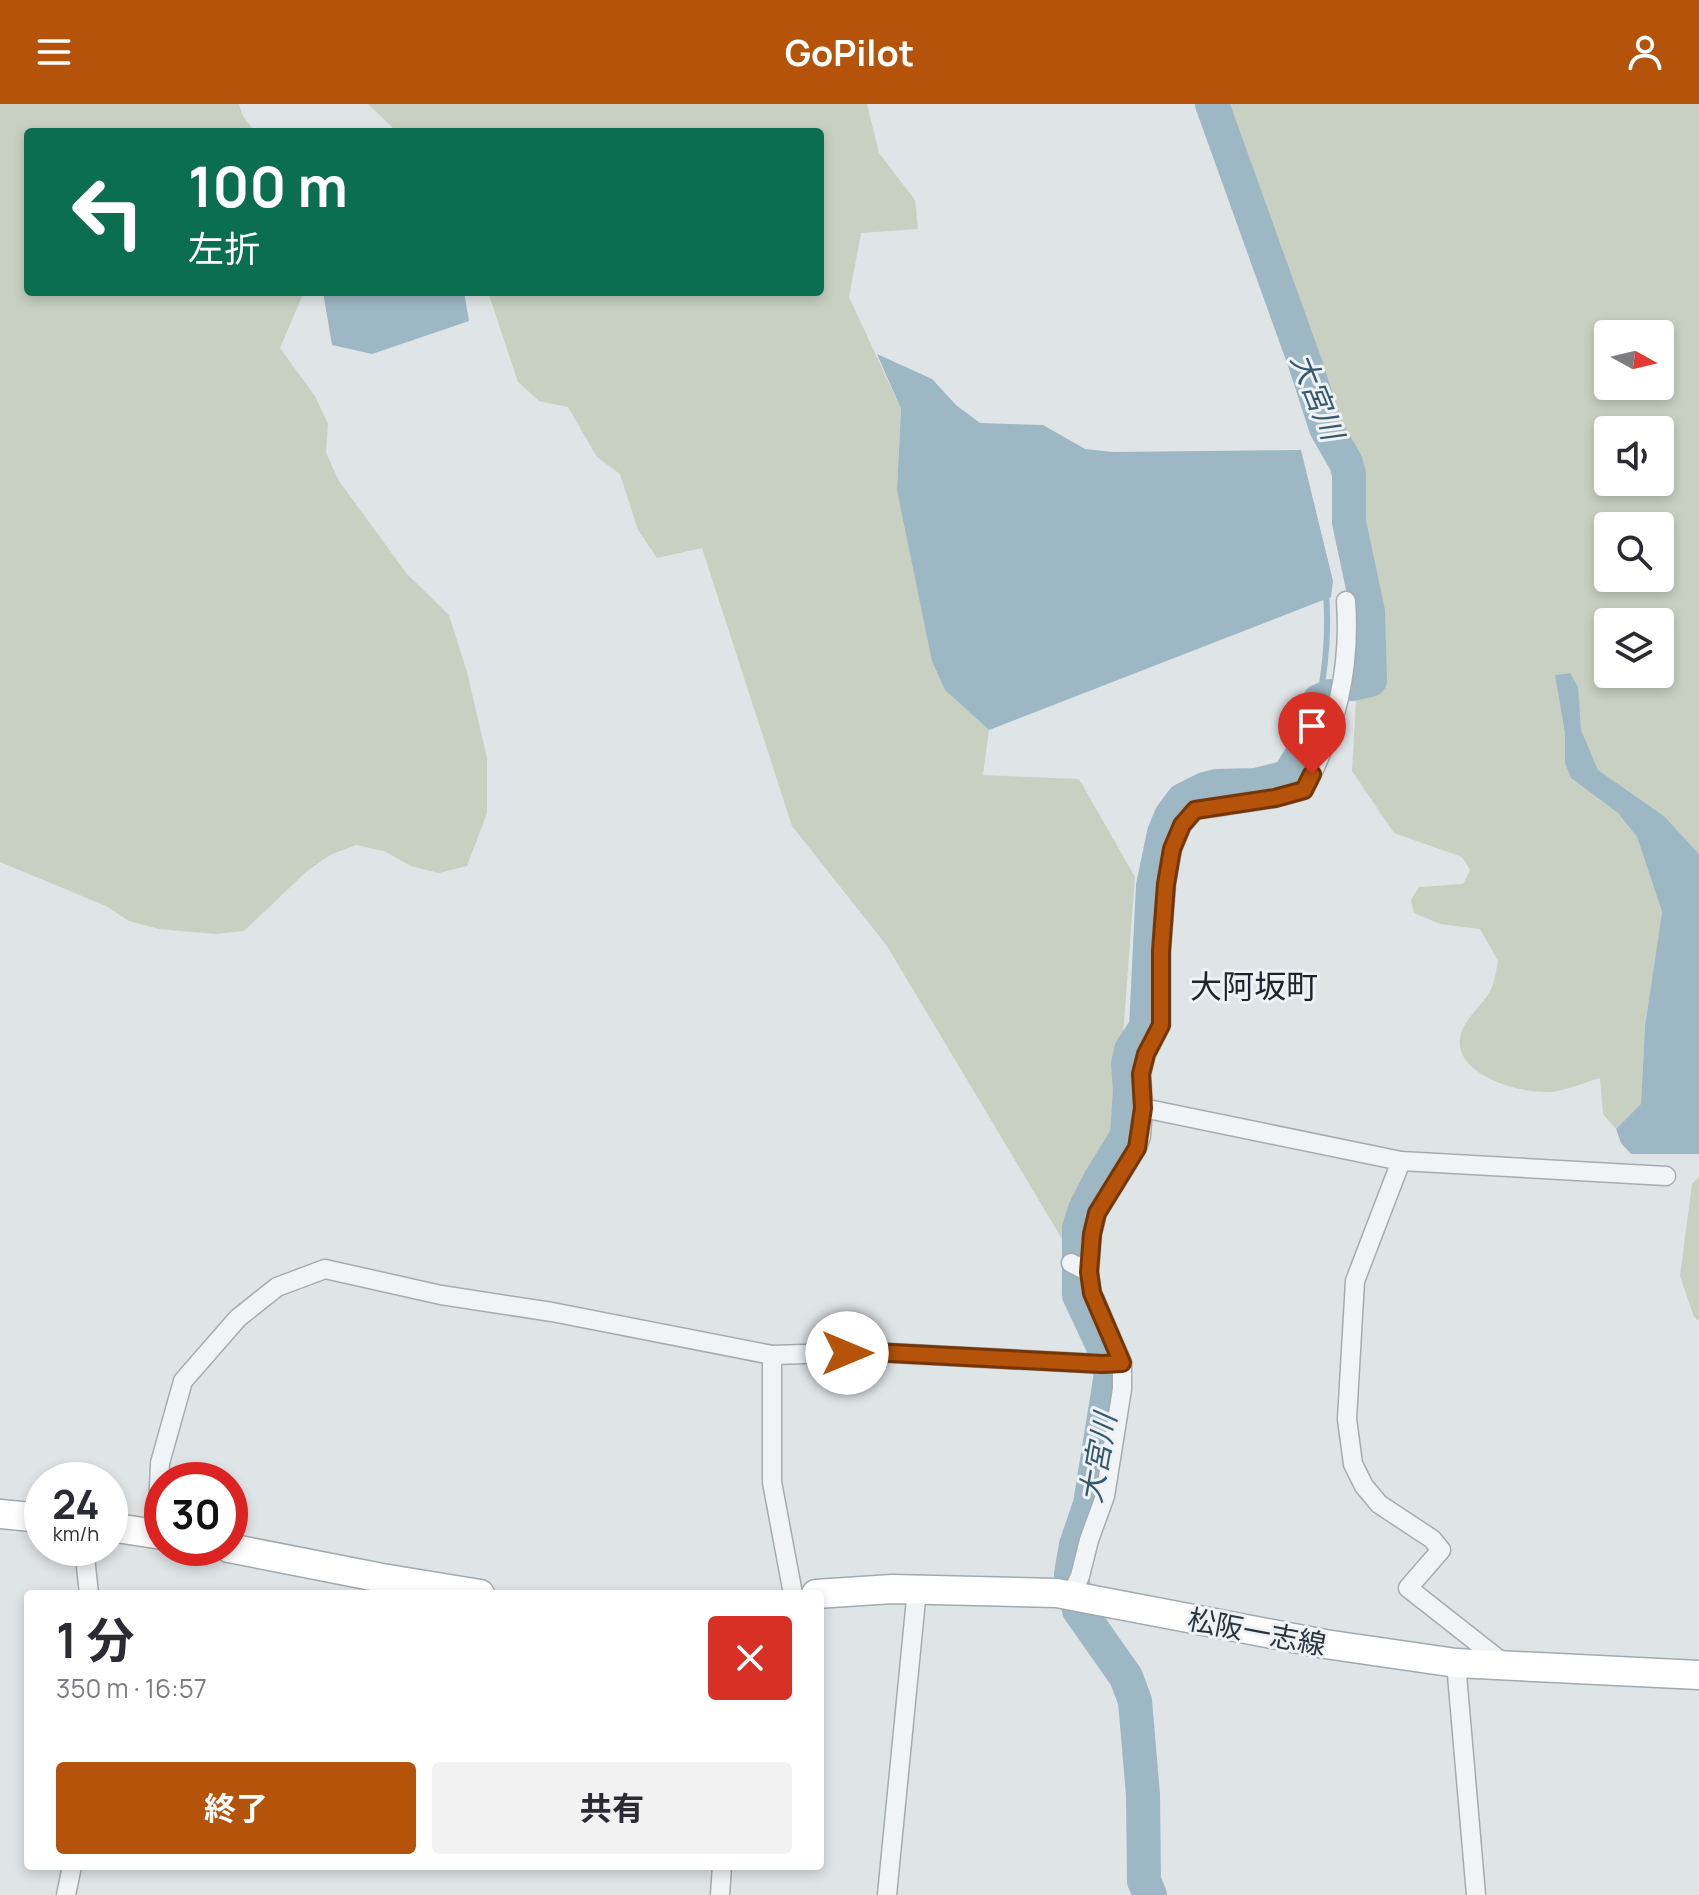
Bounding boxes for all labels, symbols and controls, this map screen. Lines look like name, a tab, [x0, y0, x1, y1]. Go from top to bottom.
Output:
text: GoPilot	[785, 28, 914, 77]
icon: menu	[32, 30, 76, 74]
icon: person	[1623, 30, 1667, 74]
text: 100 m	[188, 147, 348, 224]
icon: left	[56, 160, 160, 264]
text: 左折	[188, 224, 260, 273]
north arrow	[1594, 320, 1674, 400]
map controls	[1594, 320, 1674, 688]
water label: 大宮川	[1282, 347, 1355, 448]
button: sound	[1594, 416, 1674, 496]
button: search	[1594, 512, 1674, 592]
button: layers	[1594, 608, 1674, 688]
pin	[1278, 692, 1346, 774]
icon: arrive	[1290, 704, 1334, 748]
district label: 大阿坂町	[1190, 964, 1318, 1008]
position arrow	[805, 1311, 889, 1395]
water label: 大宮川	[1069, 1407, 1126, 1506]
speed limit sign: 30	[144, 1462, 248, 1566]
text: 24	[52, 1476, 100, 1531]
text: km/h	[53, 1520, 99, 1547]
street label: 松阪一志線	[1185, 1599, 1329, 1663]
text: 1 分	[56, 1607, 135, 1672]
button: close	[708, 1616, 792, 1700]
text: 350 m · 16:57	[56, 1670, 207, 1706]
button: 終了	[56, 1762, 416, 1854]
button: 共有	[432, 1762, 792, 1854]

